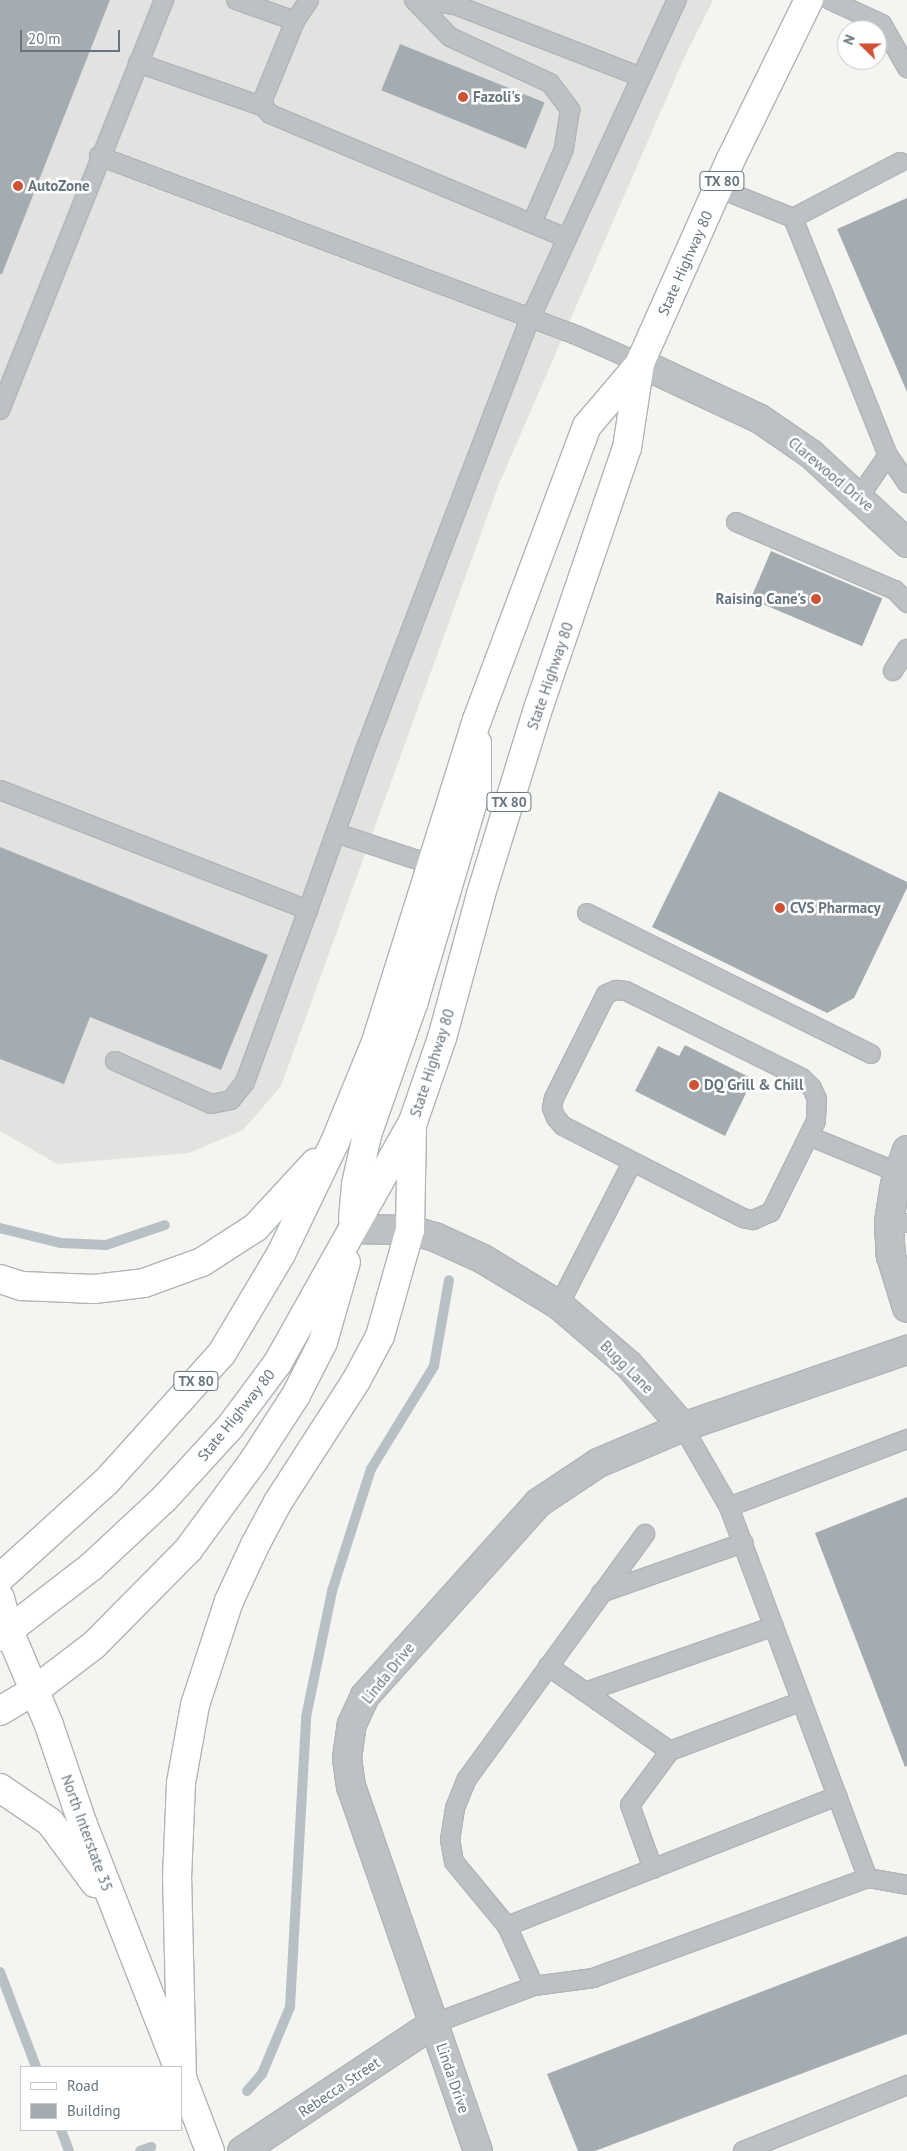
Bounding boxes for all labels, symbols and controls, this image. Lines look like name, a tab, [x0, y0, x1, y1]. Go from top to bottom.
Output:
scale bar	[22, 20, 122, 52]
north arrow	[837, 20, 887, 70]
text: 20 m	[28, 29, 61, 48]
text: N	[839, 32, 859, 47]
place label: Fazoli's	[473, 88, 520, 106]
marker: Fazoli's	[457, 91, 469, 103]
road number: TX 80	[698, 170, 746, 192]
place label: AutoZone	[28, 177, 90, 195]
marker: AutoZone	[12, 180, 24, 192]
street label: State Highway 80	[654, 208, 716, 318]
street label: Clarewood Drive	[785, 433, 877, 515]
place label: Raising Cane's	[715, 590, 806, 608]
marker: Raising Cane's	[810, 593, 822, 605]
street label: State Highway 80	[523, 620, 577, 732]
road number: TX 80	[485, 790, 533, 814]
place label: CVS Pharmacy	[790, 899, 881, 917]
marker: CVS Pharmacy	[774, 902, 786, 914]
street label: State Highway 80	[406, 1006, 458, 1120]
place label: DQ Grill & Chill	[704, 1076, 804, 1094]
marker: DQ Grill & Chill	[688, 1079, 700, 1091]
street label: Bugg Lane	[597, 1337, 657, 1397]
street label: State Highway 80	[193, 1365, 279, 1465]
road number: TX 80	[172, 1370, 220, 1392]
street label: Linda Drive	[358, 1639, 418, 1707]
street label: North Interstate 35	[58, 1772, 116, 1894]
street label: Linda Drive	[433, 2041, 473, 2115]
street label: Rebecca Street	[295, 2053, 383, 2121]
legend	[20, 2066, 182, 2131]
text: Road	[67, 2076, 99, 2095]
text: Building	[67, 2101, 121, 2120]

